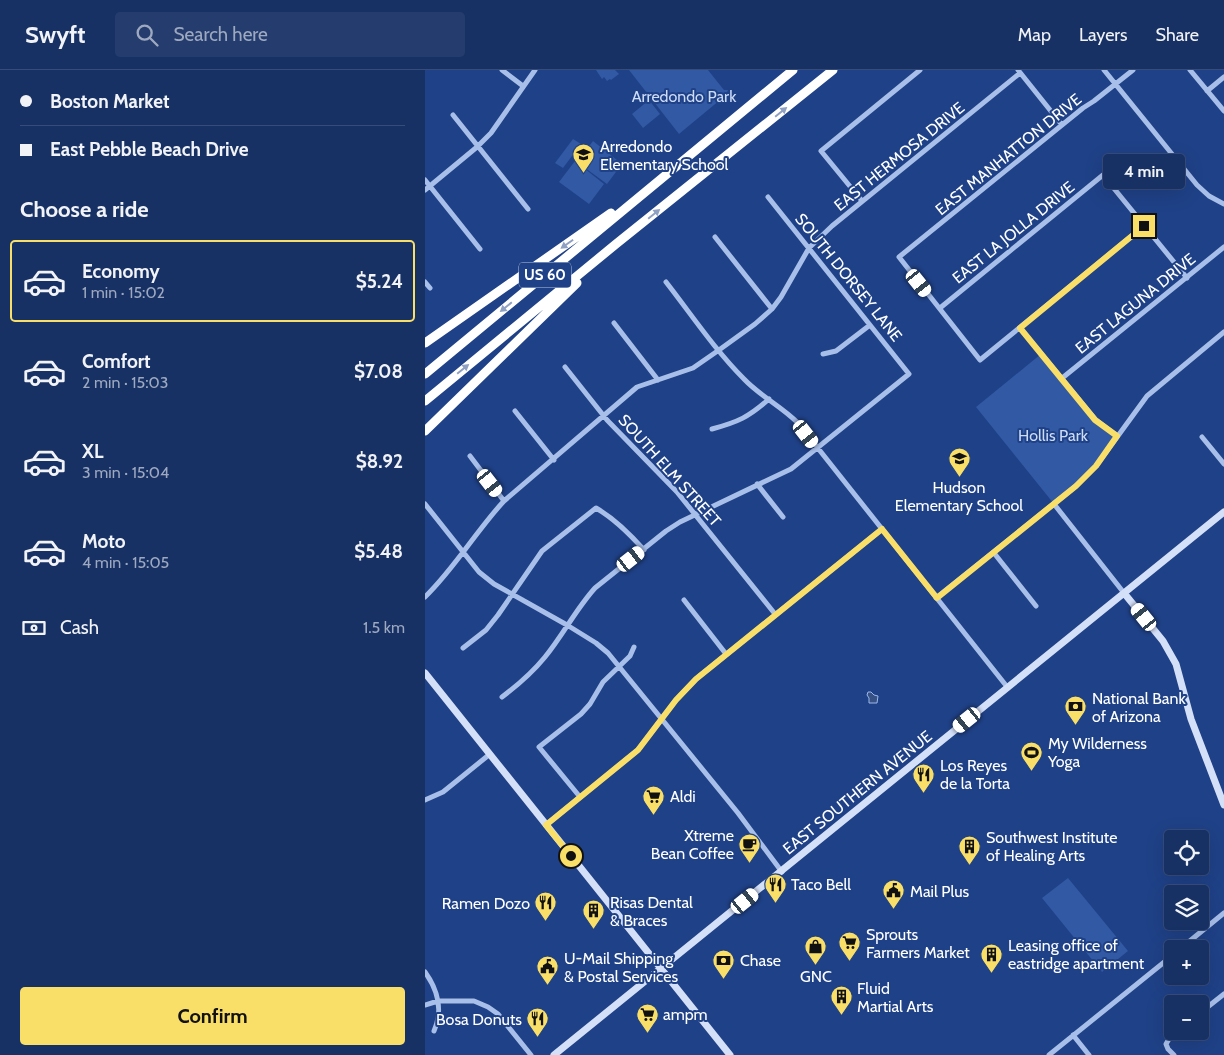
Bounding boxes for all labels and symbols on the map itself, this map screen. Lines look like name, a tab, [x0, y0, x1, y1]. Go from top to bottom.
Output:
park label: Arredondo Park	[632, 87, 737, 106]
street label: EAST MANHATTON DRIVE	[931, 90, 1085, 219]
street label: EAST HERMOSA DRIVE	[830, 98, 968, 215]
one-way arrow	[775, 107, 788, 118]
place label: Arredondo Elementary School	[600, 137, 728, 174]
school or university icon: Arredondo Elementary School	[572, 143, 596, 174]
callout: 4 min	[1103, 154, 1185, 188]
street label: EAST LA JOLLA DRIVE	[948, 177, 1078, 287]
one-way arrow	[647, 208, 660, 219]
street label: SOUTH DORSEY LANE	[791, 209, 906, 345]
route end	[1133, 215, 1155, 237]
one-way arrow	[561, 239, 574, 249]
street label: EAST LAGUNA DRIVE	[1071, 249, 1199, 358]
road number: US 60	[519, 262, 571, 288]
car	[903, 267, 934, 299]
one-way arrow	[499, 302, 512, 313]
one-way arrow	[456, 364, 469, 375]
street label: SOUTH ELM STREET	[614, 411, 725, 531]
car	[790, 418, 821, 450]
park label: Hollis Park	[1018, 426, 1089, 445]
school or university icon: Hudson Elementary School	[947, 446, 971, 477]
car	[474, 467, 505, 499]
place label: Hudson Elementary School	[895, 478, 1023, 515]
car	[614, 544, 647, 574]
car	[1128, 601, 1159, 633]
place label: National Bank of Arizona	[1092, 689, 1186, 726]
bank icon: National Bank of Arizona	[1064, 695, 1088, 726]
car	[950, 705, 983, 735]
street label: EAST SOUTHERN AVENUE	[779, 726, 936, 858]
place label: My Wilderness Yoga	[1047, 734, 1147, 771]
sports icon: My Wilderness Yoga	[1020, 740, 1044, 771]
place label: Los Reyes de la Torta	[940, 756, 1010, 793]
restaurant icon: Los Reyes de la Torta	[912, 762, 936, 793]
supermarket icon: Aldi	[642, 784, 666, 815]
place label: Aldi	[670, 787, 696, 806]
place label: Xtreme Bean Coffee	[651, 826, 734, 863]
place label: Southwest Institute of Healing Arts	[986, 828, 1117, 865]
cafe icon: Xtreme Bean Coffee	[738, 832, 762, 863]
building icon: Southwest Institute of Healing Arts	[958, 834, 982, 865]
route start	[560, 845, 582, 867]
restaurant icon: Taco Bell	[763, 872, 787, 903]
place label: Taco Bell	[791, 875, 851, 894]
public building icon: Mail Plus	[882, 879, 906, 910]
place label: Mail Plus	[910, 882, 970, 901]
car	[728, 886, 761, 916]
restaurant icon: Ramen Dozo	[534, 891, 558, 922]
place label: Risas Dental & Braces	[610, 893, 693, 930]
place label: Ramen Dozo	[442, 894, 530, 913]
building icon: Risas Dental & Braces	[582, 899, 606, 930]
place label: Sprouts Farmers Market	[866, 925, 970, 962]
supermarket icon: Sprouts Farmers Market	[838, 931, 862, 962]
shop icon: GNC	[804, 935, 828, 966]
place label: Leasing office of eastridge apartment	[1008, 936, 1145, 973]
building icon: Leasing office of eastridge apartment	[980, 942, 1004, 973]
bank icon: Chase	[712, 948, 736, 979]
place label: U-Mail Shipping & Postal Services	[564, 949, 678, 986]
place label: Chase	[740, 951, 781, 970]
public building icon: U-Mail Shipping & Postal Services	[536, 955, 560, 986]
place label: GNC	[800, 967, 832, 986]
place label: Fluid Martial Arts	[857, 979, 934, 1016]
building icon: Fluid Martial Arts	[829, 985, 853, 1016]
supermarket icon: ampm	[635, 1002, 659, 1033]
place label: ampm	[663, 1005, 708, 1024]
restaurant icon: Bosa Donuts	[526, 1007, 550, 1038]
place label: Bosa Donuts	[436, 1010, 522, 1029]

